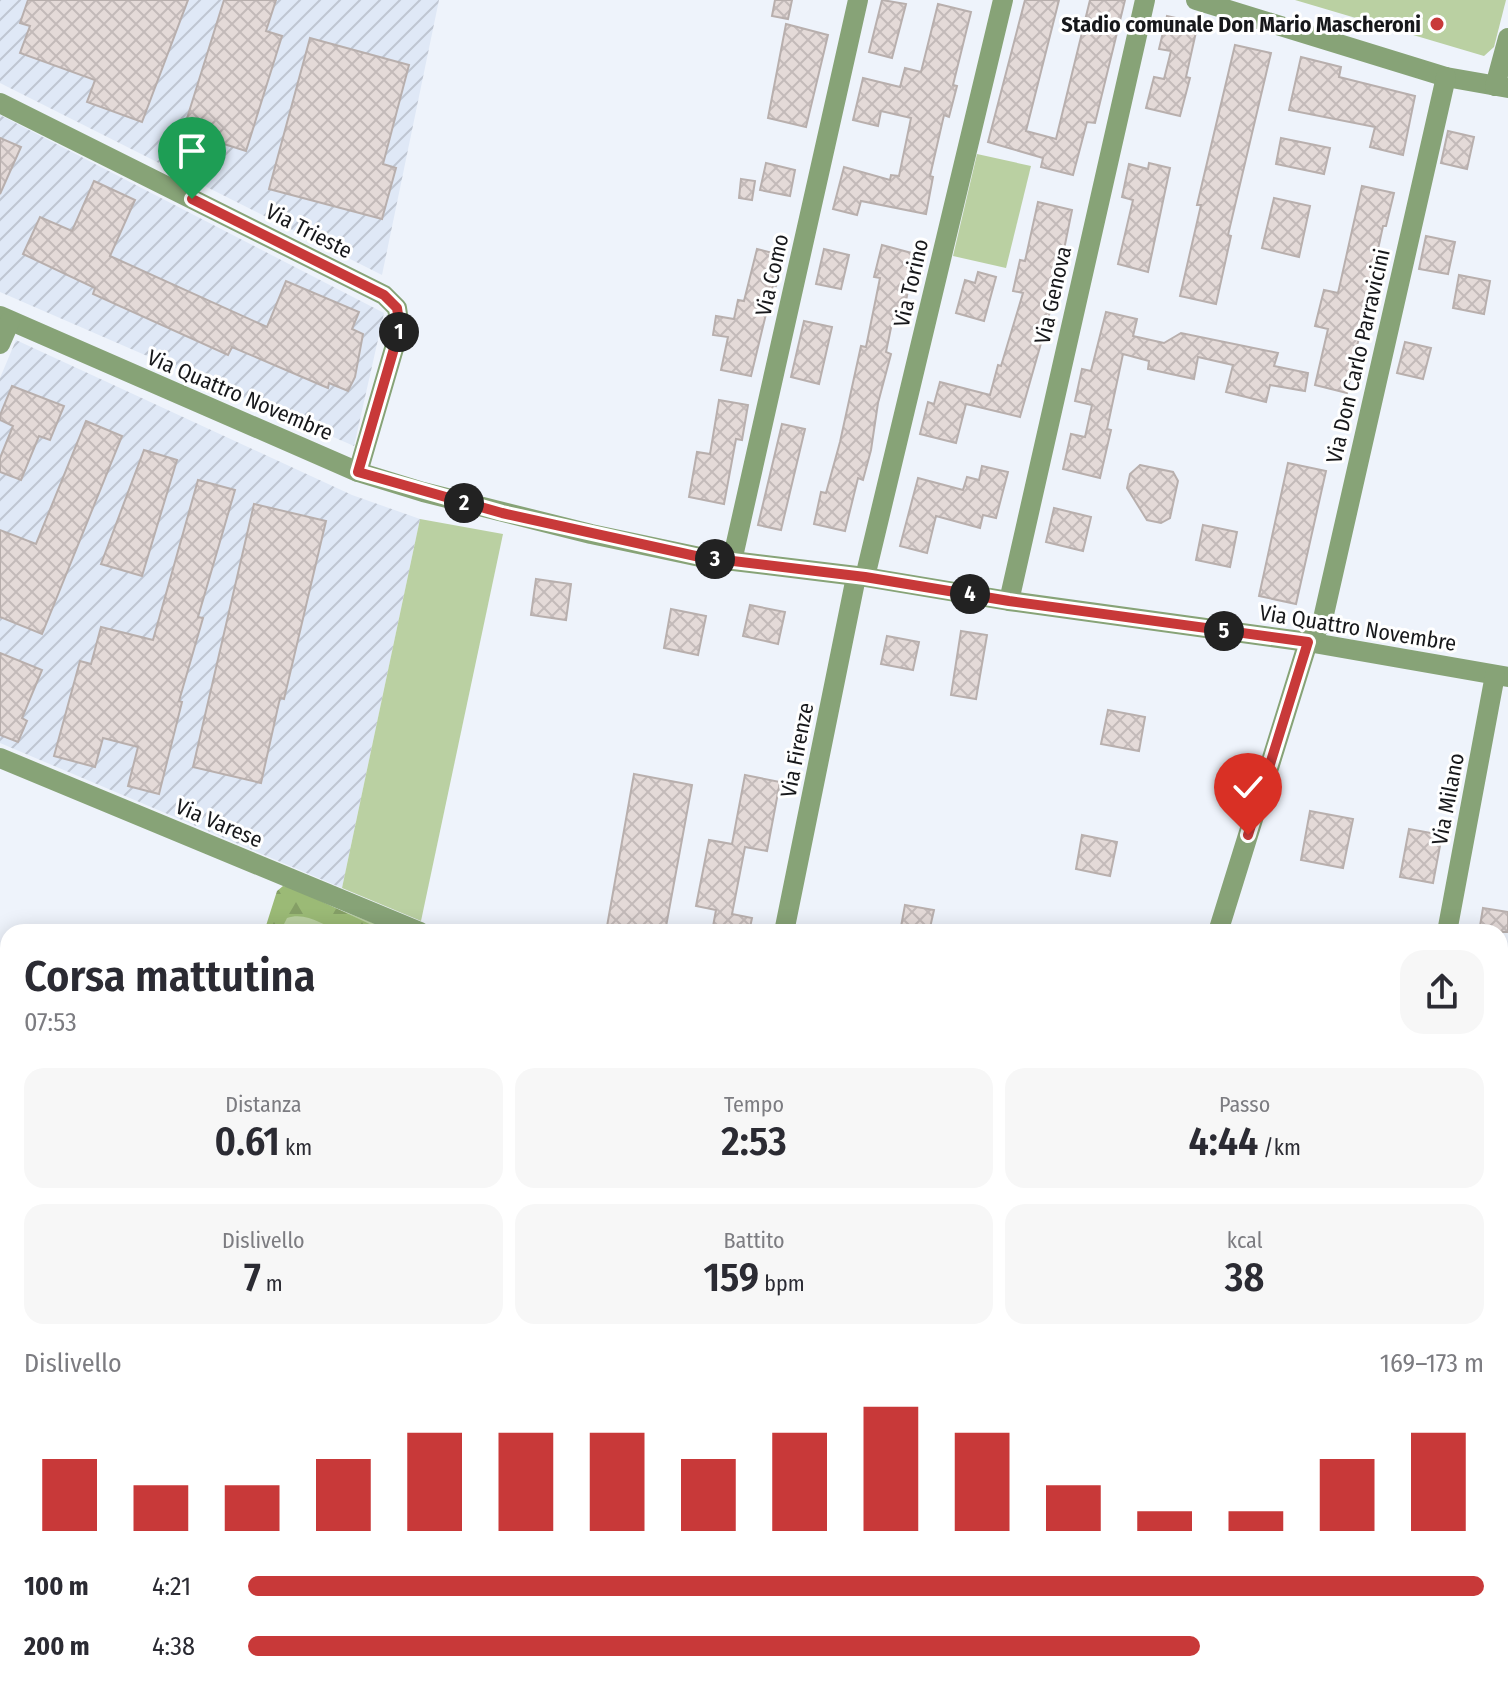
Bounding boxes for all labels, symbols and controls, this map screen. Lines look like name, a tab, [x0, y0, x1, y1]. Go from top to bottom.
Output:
place label: Stadio comunale Don Mario Mascheroni	[1061, 11, 1421, 38]
marker: Stadio comunale Don Mario Mascheroni	[1428, 15, 1446, 33]
pin	[158, 117, 226, 199]
icon: arrive	[170, 129, 214, 173]
street label: Via Trieste	[261, 198, 357, 264]
street label: Via Como	[749, 231, 795, 319]
street label: Via Torino	[888, 236, 934, 330]
street label: Via Genova	[1029, 243, 1077, 347]
street label: Via Don Carlo Parravicini	[1320, 246, 1396, 466]
pin: 1	[379, 312, 419, 352]
text: 1	[394, 318, 404, 345]
street label: Via Quattro Novembre	[143, 344, 337, 446]
pin: 2	[444, 483, 484, 523]
text: 2	[459, 489, 469, 516]
pin: 3	[695, 539, 735, 579]
text: 3	[710, 545, 720, 572]
pin: 4	[950, 574, 990, 614]
text: 4	[964, 580, 976, 607]
street label: Via Quattro Novembre	[1258, 599, 1458, 657]
pin: 5	[1204, 611, 1244, 651]
text: 5	[1219, 617, 1229, 644]
street label: Via Firenze	[775, 700, 819, 800]
street label: Via Milano	[1426, 751, 1470, 847]
pin	[1214, 753, 1282, 835]
icon: check	[1226, 765, 1270, 809]
street label: Via Varese	[171, 793, 267, 853]
text: Corsa mattutina	[24, 950, 315, 1003]
button: share	[1400, 950, 1484, 1034]
text: 07:53	[24, 1007, 77, 1038]
text: Distanza	[225, 1091, 302, 1118]
text: Tempo	[724, 1091, 784, 1118]
text: Passo	[1219, 1091, 1270, 1118]
text: 0.61	[214, 1118, 280, 1166]
text: 2:53	[721, 1118, 787, 1166]
text: 4:44	[1188, 1118, 1258, 1166]
text: km	[280, 1134, 312, 1161]
text: /km	[1258, 1134, 1301, 1161]
text: Dislivello	[222, 1227, 305, 1254]
text: Battito	[723, 1227, 785, 1254]
text: kcal	[1227, 1227, 1262, 1254]
text: 7	[244, 1254, 261, 1302]
text: 159	[703, 1254, 759, 1302]
text: 38	[1225, 1254, 1264, 1302]
text: m	[261, 1270, 283, 1297]
text: bpm	[759, 1270, 805, 1297]
text: Dislivello	[24, 1348, 122, 1379]
text: 169–173 m	[1380, 1348, 1484, 1379]
text: 100 m	[24, 1571, 89, 1602]
text: 4:21	[152, 1571, 191, 1602]
text: 200 m	[24, 1631, 90, 1662]
text: 4:38	[152, 1631, 195, 1662]

